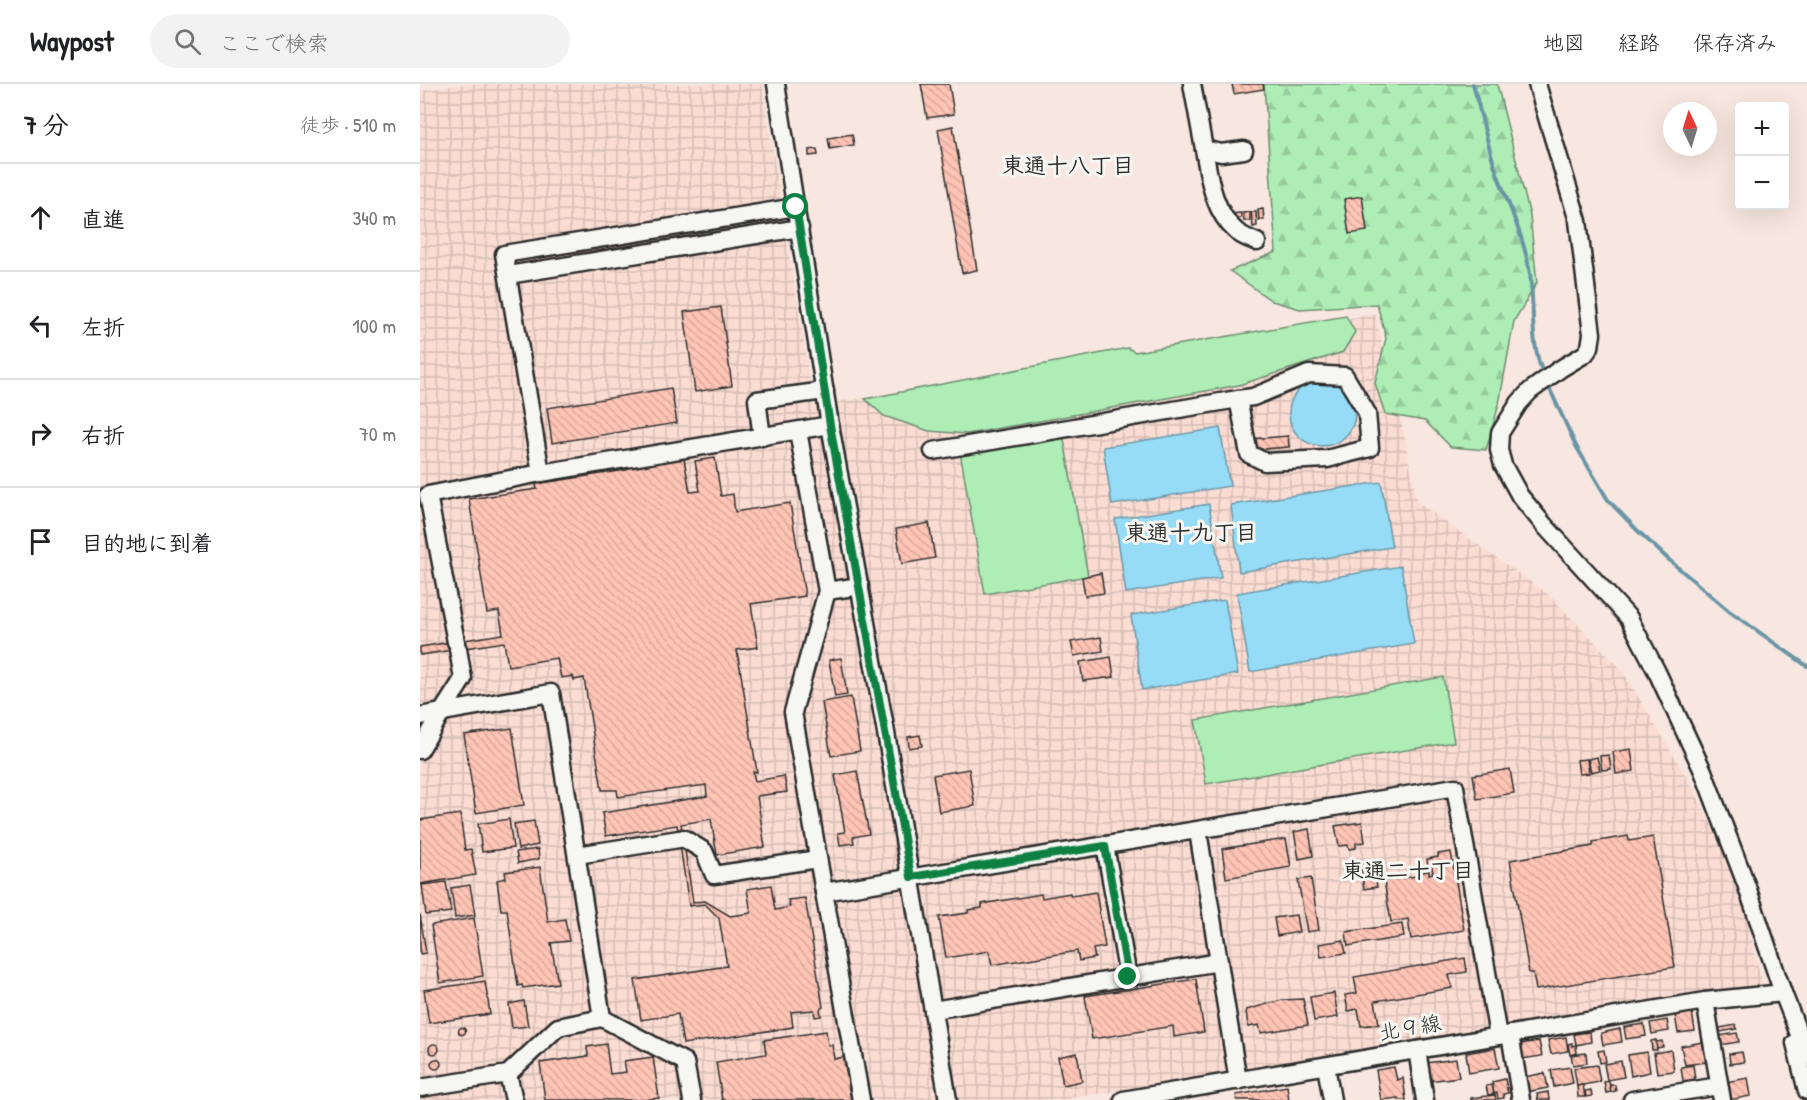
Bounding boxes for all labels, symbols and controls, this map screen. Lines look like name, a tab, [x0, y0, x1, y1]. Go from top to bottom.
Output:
search box	[150, 14, 570, 68]
text: Waypost	[30, 22, 114, 60]
icon: search	[171, 25, 204, 58]
text: ここで検索	[219, 28, 329, 58]
text: 地図	[1543, 28, 1585, 57]
text: 経路	[1618, 28, 1660, 57]
text: 保存済み	[1693, 28, 1777, 57]
north arrow	[1663, 102, 1717, 156]
map controls	[1735, 102, 1789, 210]
button: +	[1735, 102, 1789, 156]
text: 7 分	[24, 107, 69, 142]
text: 徒歩 · 510 m	[300, 111, 396, 138]
district label: 東通十八丁目	[1002, 150, 1134, 180]
button: −	[1735, 156, 1789, 210]
route start	[782, 193, 808, 219]
icon: ahead	[24, 201, 57, 234]
text: 直進	[81, 204, 125, 234]
text: 340 m	[352, 204, 396, 231]
icon: left	[24, 309, 57, 342]
text: 左折	[81, 312, 125, 342]
text: 100 m	[353, 312, 396, 339]
icon: right	[24, 417, 57, 450]
text: 右折	[81, 420, 125, 450]
text: 70 m	[359, 420, 396, 447]
district label: 東通十九丁目	[1125, 517, 1257, 547]
icon: arrive	[24, 525, 57, 558]
text: 目的地に到着	[81, 528, 213, 558]
district label: 東通二十丁目	[1342, 855, 1474, 885]
route end	[1114, 963, 1140, 989]
street label: 北９線	[1376, 1008, 1443, 1047]

